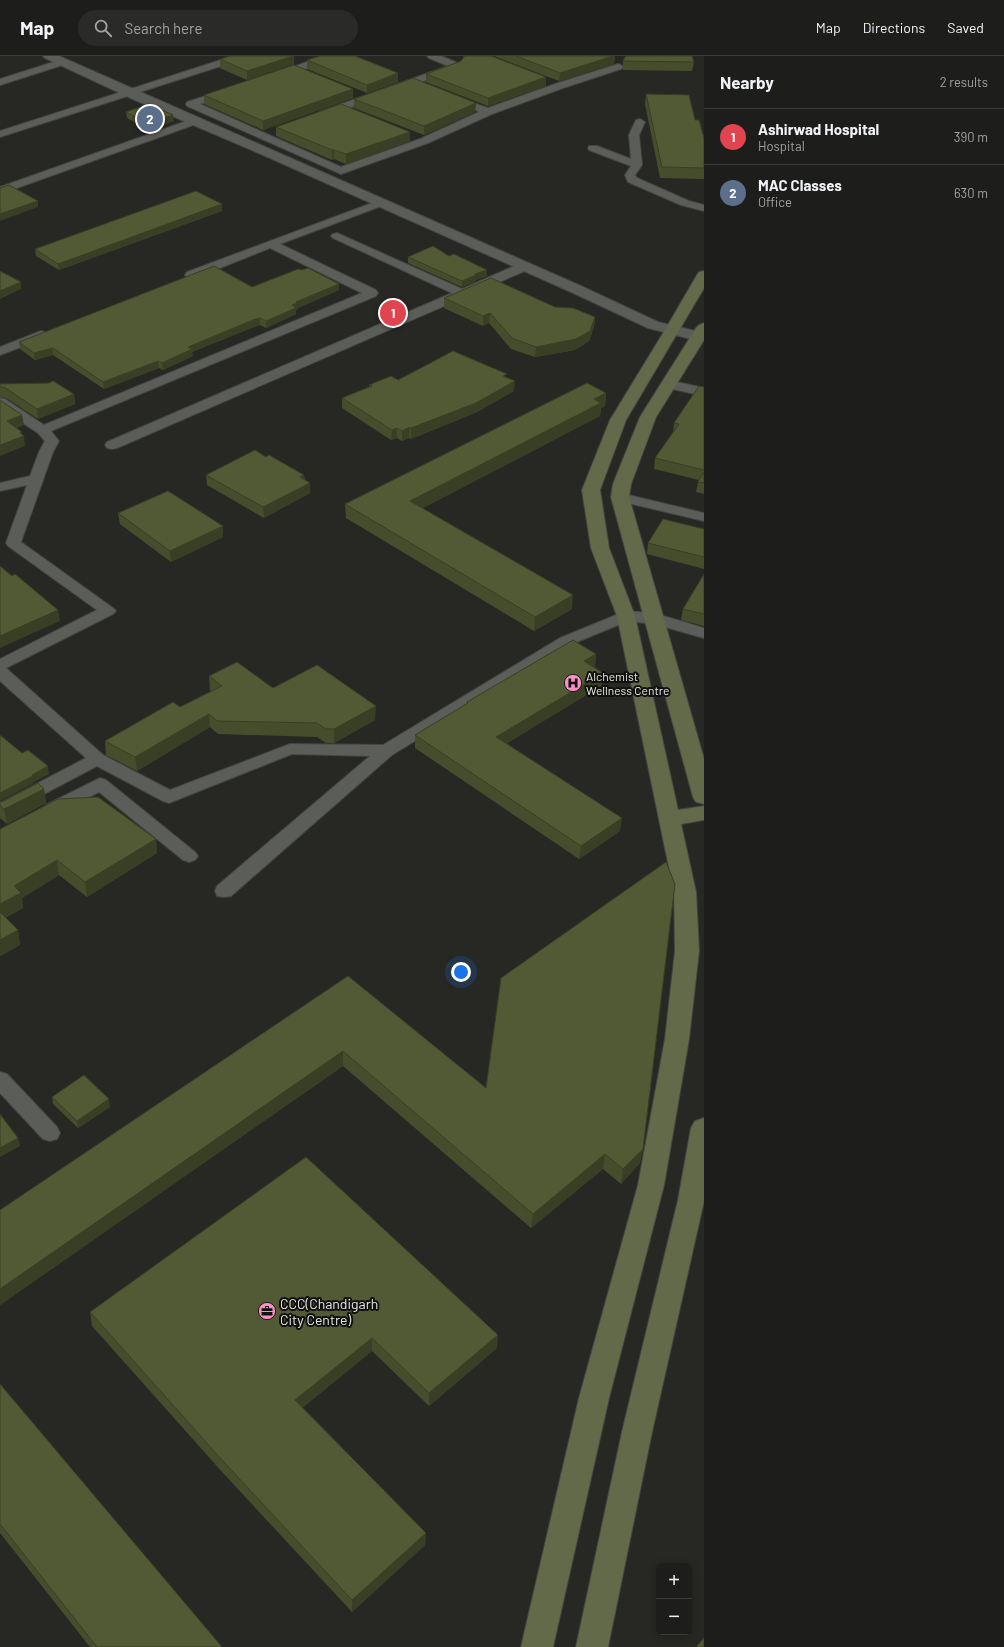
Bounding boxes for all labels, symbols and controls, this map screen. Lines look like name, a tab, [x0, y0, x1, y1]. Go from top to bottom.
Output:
search box	[78, 10, 358, 46]
text: Map	[20, 16, 54, 39]
icon: search	[92, 17, 114, 39]
text: Search here	[124, 19, 202, 37]
text: Map	[816, 19, 841, 36]
text: Directions	[863, 19, 925, 36]
text: Saved	[947, 19, 984, 36]
text: Nearby	[720, 72, 774, 92]
text: 2 results	[940, 74, 988, 90]
pin: 2	[137, 104, 163, 134]
text: Ashirwad Hospital	[758, 120, 879, 138]
text: 1	[731, 129, 735, 145]
text: 390 m	[954, 129, 988, 145]
text: Hospital	[758, 138, 805, 154]
text: MAC Classes	[758, 176, 842, 194]
text: 2	[729, 185, 737, 201]
text: 630 m	[954, 185, 988, 201]
text: Office	[758, 194, 792, 210]
pin: 1	[380, 298, 406, 328]
place label: Alchemist Wellness Centre	[586, 669, 670, 697]
hospital icon: Alchemist Wellness Centre	[563, 673, 583, 693]
your location	[451, 962, 471, 982]
place label: CCC(Chandigarh City Centre)	[280, 1295, 378, 1328]
office icon: CCC(Chandigarh City Centre)	[257, 1301, 277, 1321]
map controls	[656, 1563, 692, 1635]
button: +	[656, 1563, 692, 1599]
button: −	[656, 1599, 692, 1635]

